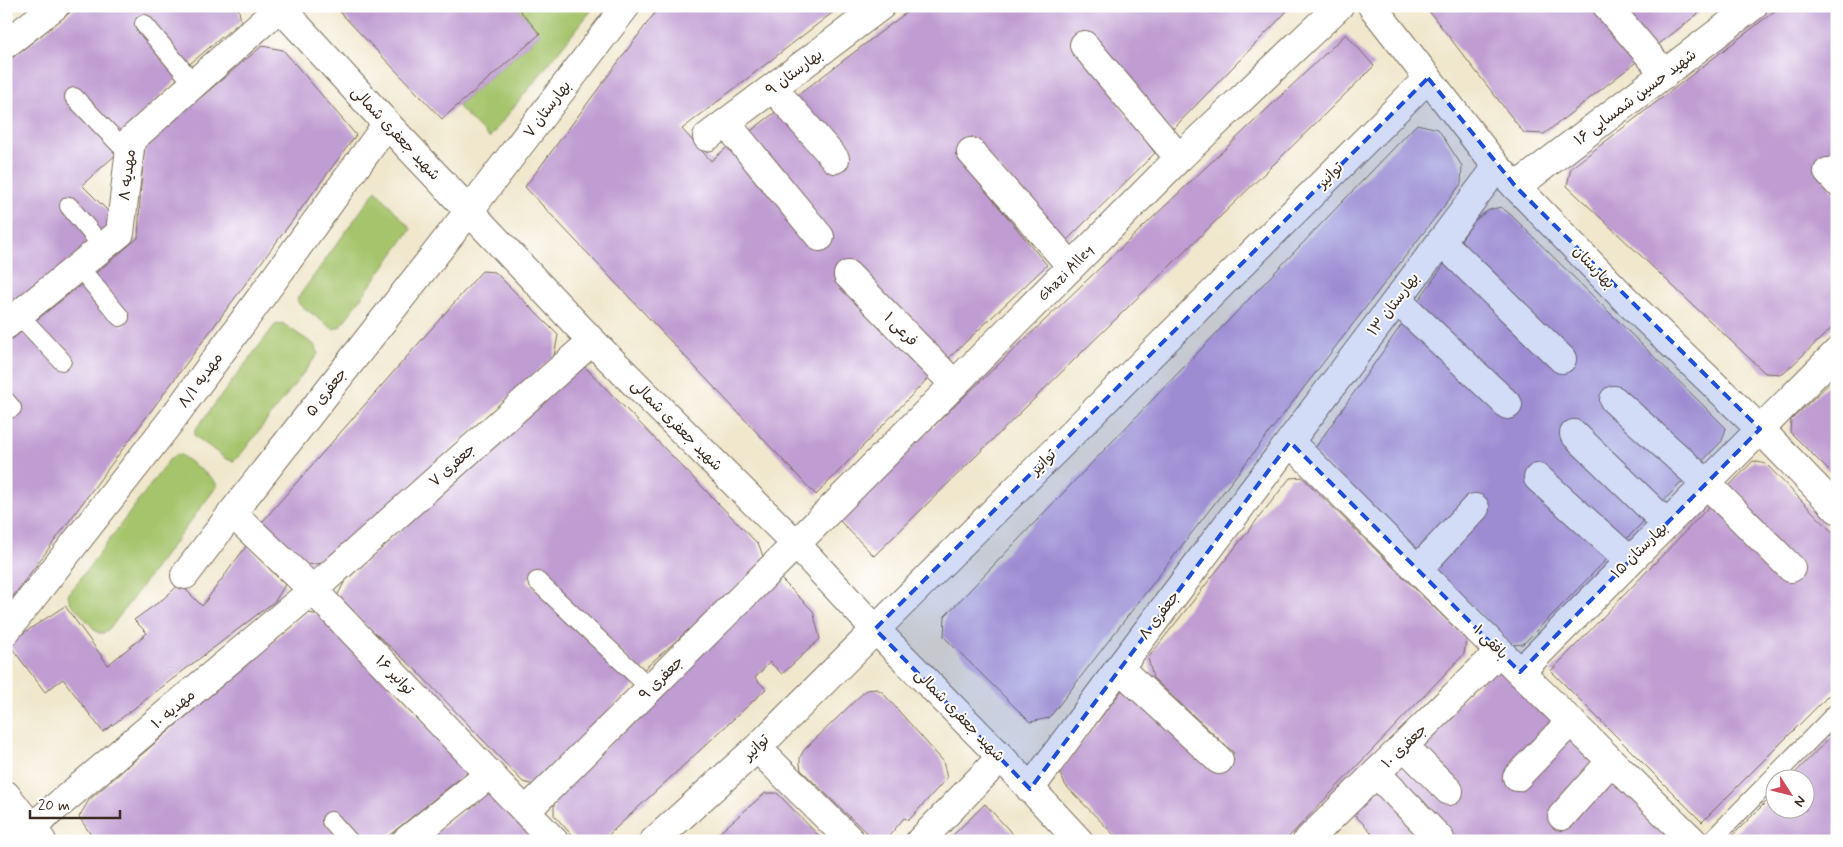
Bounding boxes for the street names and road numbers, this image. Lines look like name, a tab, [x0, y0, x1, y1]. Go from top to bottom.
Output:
street label: بهارستان ۹	[762, 45, 827, 101]
street label: شهید حسین شمسایی ۱۶	[1570, 45, 1701, 150]
street label: بهارستان ۷	[520, 77, 576, 142]
street label: شهید جعفری شمالی	[346, 82, 444, 185]
street label: مهدیه ۸	[115, 148, 141, 202]
street label: توانیر	[1312, 158, 1349, 195]
street label: Ghazi Alley	[1033, 241, 1099, 306]
street label: بهارستان	[1568, 242, 1619, 294]
street label: بهارستان ۱۳	[1363, 269, 1424, 340]
street label: فرعی ۱	[879, 308, 922, 351]
street label: مهدیه ۸/۱	[174, 349, 228, 412]
street label: جعفری ۵	[302, 364, 352, 421]
street label: شهید جعفری شمالی	[626, 376, 726, 476]
street label: جعفری ۷	[425, 439, 480, 492]
street label: توانیر	[1025, 445, 1062, 482]
street label: بهارستان ۱۵	[1607, 518, 1672, 583]
street label: جعفری ۸	[1135, 587, 1185, 644]
street label: بافقی ۱	[1469, 621, 1512, 664]
street label: توانیر ۱۶	[370, 652, 419, 700]
street label: جعفری ۹	[635, 652, 688, 705]
street label: شهید جعفری شمالی	[910, 665, 1009, 766]
street label: مهدیه ۱۰	[147, 685, 200, 734]
street label: جعفری ۱۰	[1378, 720, 1432, 773]
street label: توانیر	[738, 730, 775, 766]

